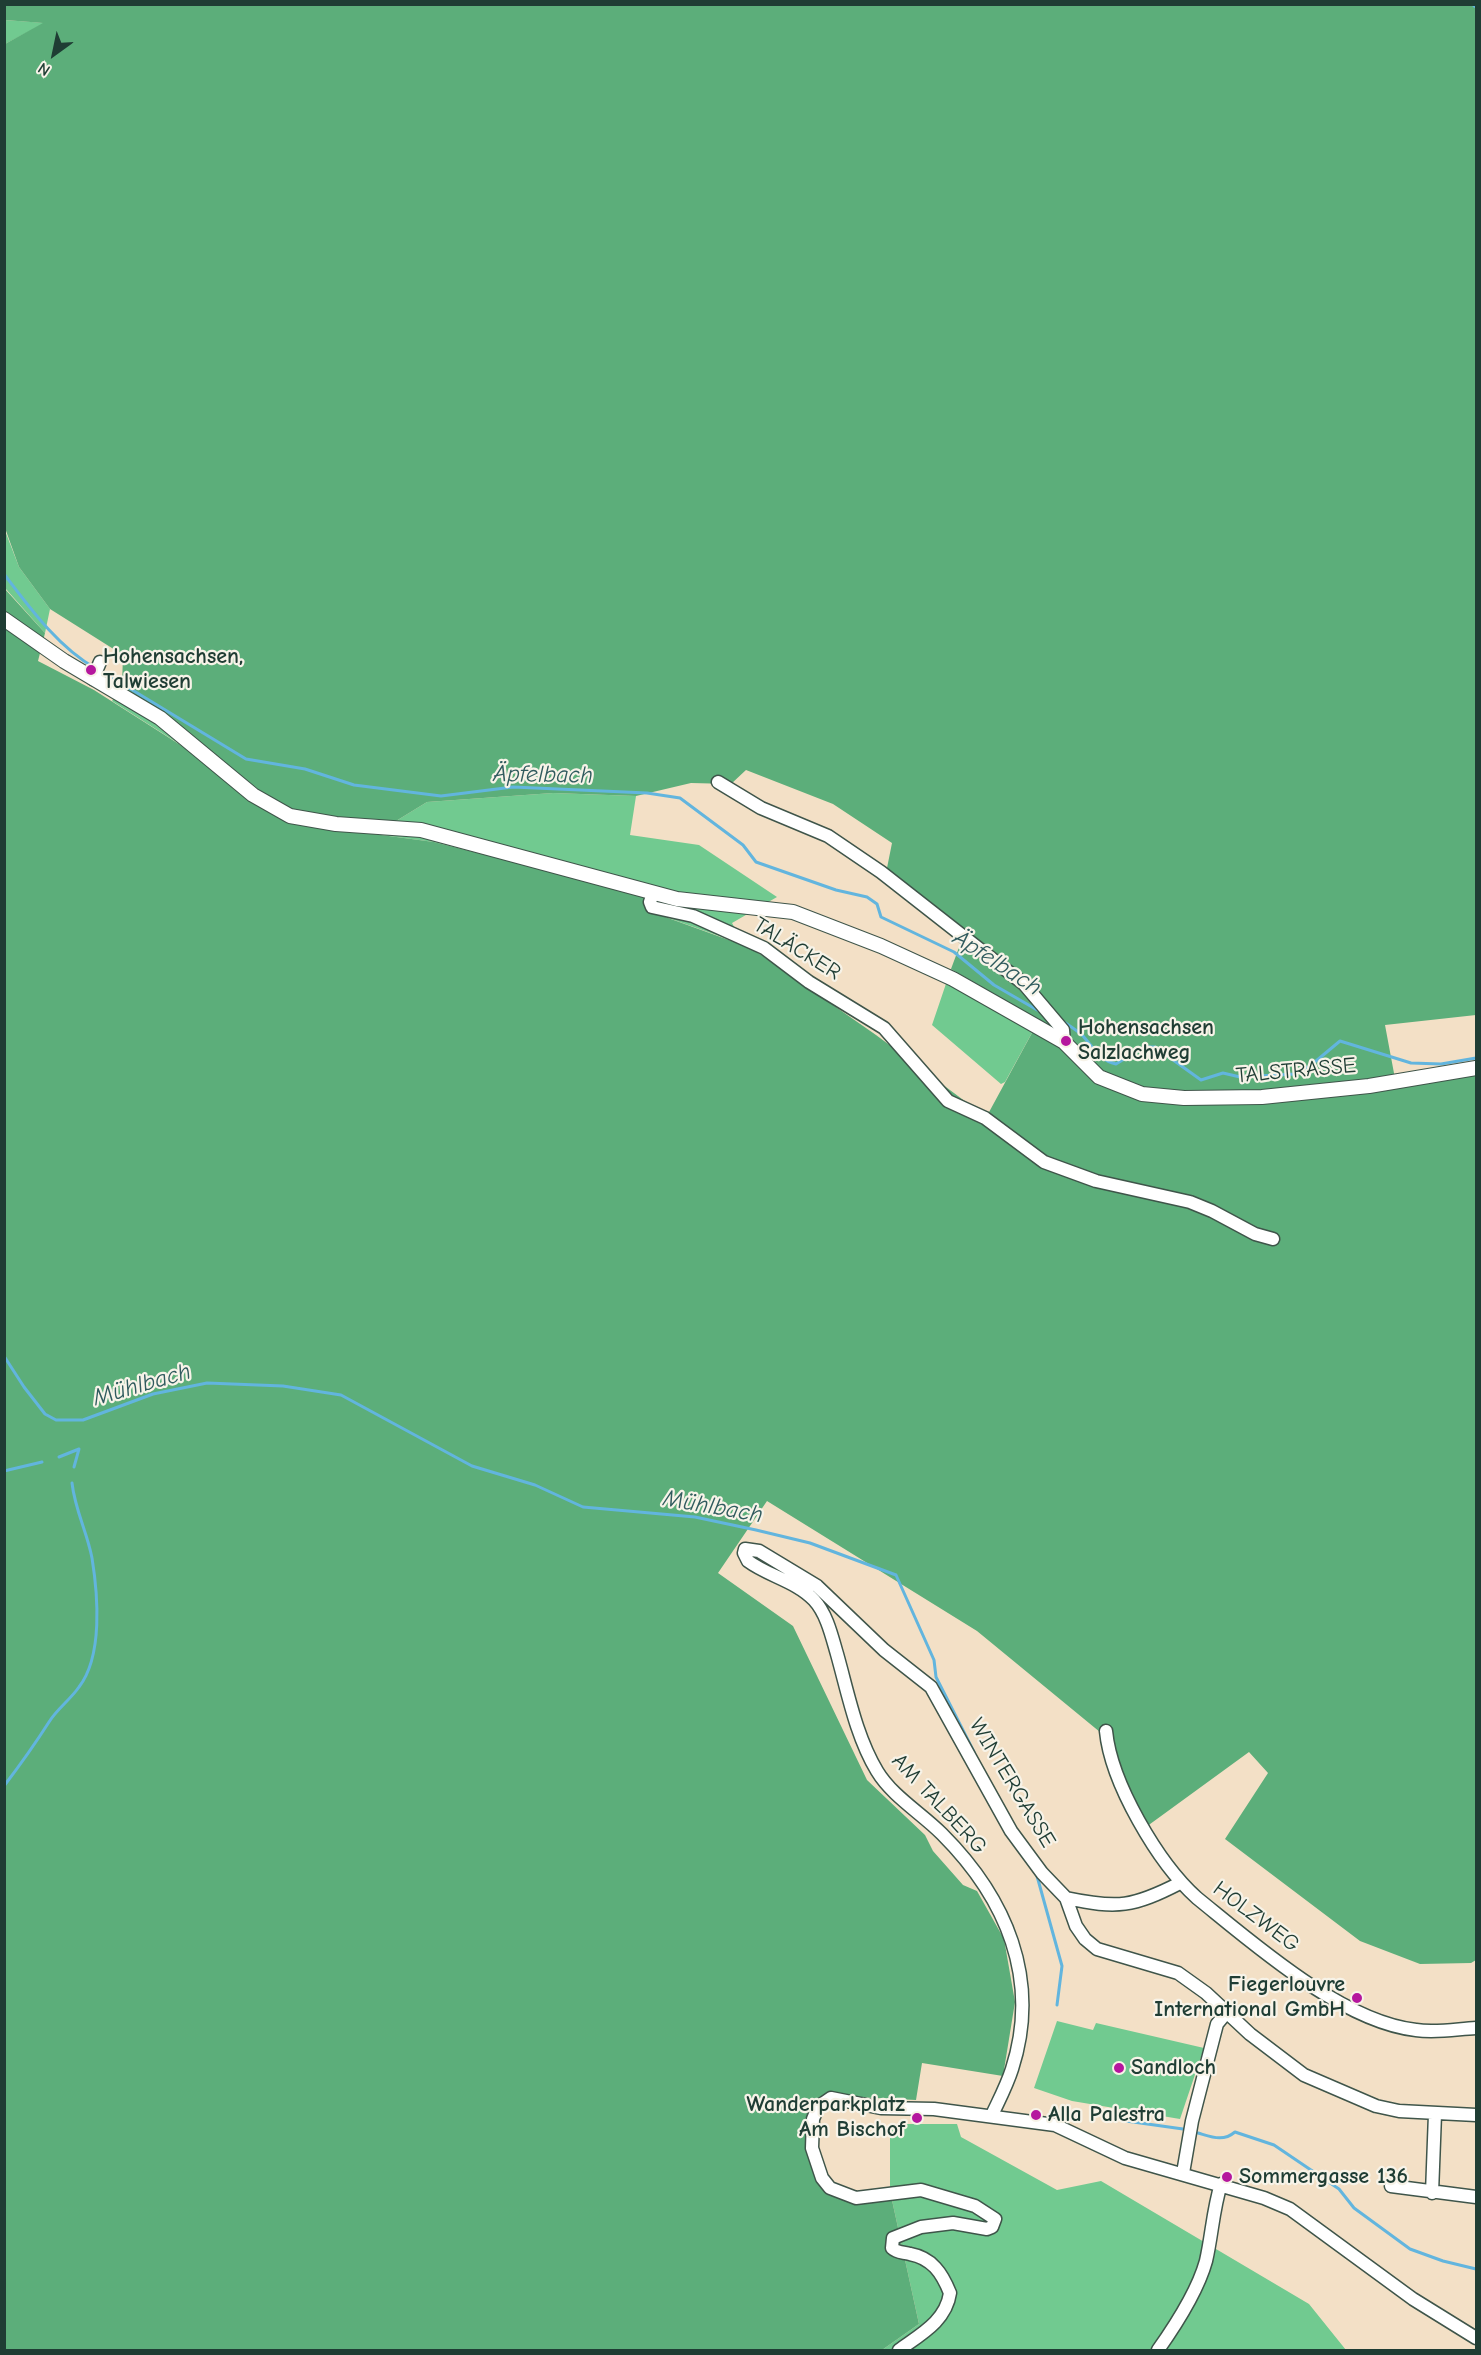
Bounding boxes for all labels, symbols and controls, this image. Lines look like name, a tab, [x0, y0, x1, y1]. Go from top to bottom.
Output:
north arrow	[24, 24, 84, 84]
text: N	[35, 59, 53, 79]
place label: Hohensachsen, Talwiesen	[103, 644, 243, 696]
marker: Hohensachsen, Talwiesen	[84, 663, 98, 677]
water label: Äpfelbach	[493, 760, 593, 790]
street label: TALÄCKER	[748, 912, 846, 986]
water label: Äpfelbach	[947, 924, 1047, 1002]
place label: Hohensachsen Salzlachweg	[1078, 1015, 1214, 1066]
marker: Hohensachsen Salzlachweg	[1059, 1034, 1073, 1048]
street label: TALSTRASSE	[1235, 1053, 1357, 1089]
water label: Mühlbach	[90, 1357, 194, 1413]
water label: Mühlbach	[661, 1484, 765, 1530]
street label: WINTERGASSE	[963, 1714, 1061, 1852]
street label: AM TALBERG	[886, 1748, 992, 1860]
street label: HOLZWEG	[1207, 1876, 1305, 1958]
place label: Fiegerlouvre International GmbH	[1154, 1972, 1345, 2024]
marker: Fiegerlouvre International GmbH	[1350, 1991, 1364, 2005]
place label: Sandloch	[1131, 2055, 1216, 2081]
marker: Sandloch	[1112, 2061, 1126, 2075]
place label: Wanderparkplatz Am Bischof	[746, 2092, 905, 2144]
place label: Alla Palestra	[1048, 2102, 1165, 2128]
marker: Alla Palestra	[1029, 2108, 1043, 2122]
marker: Wanderparkplatz Am Bischof	[910, 2111, 924, 2125]
place label: Sommergasse 136	[1239, 2164, 1408, 2190]
marker: Sommergasse 136	[1220, 2170, 1234, 2184]

